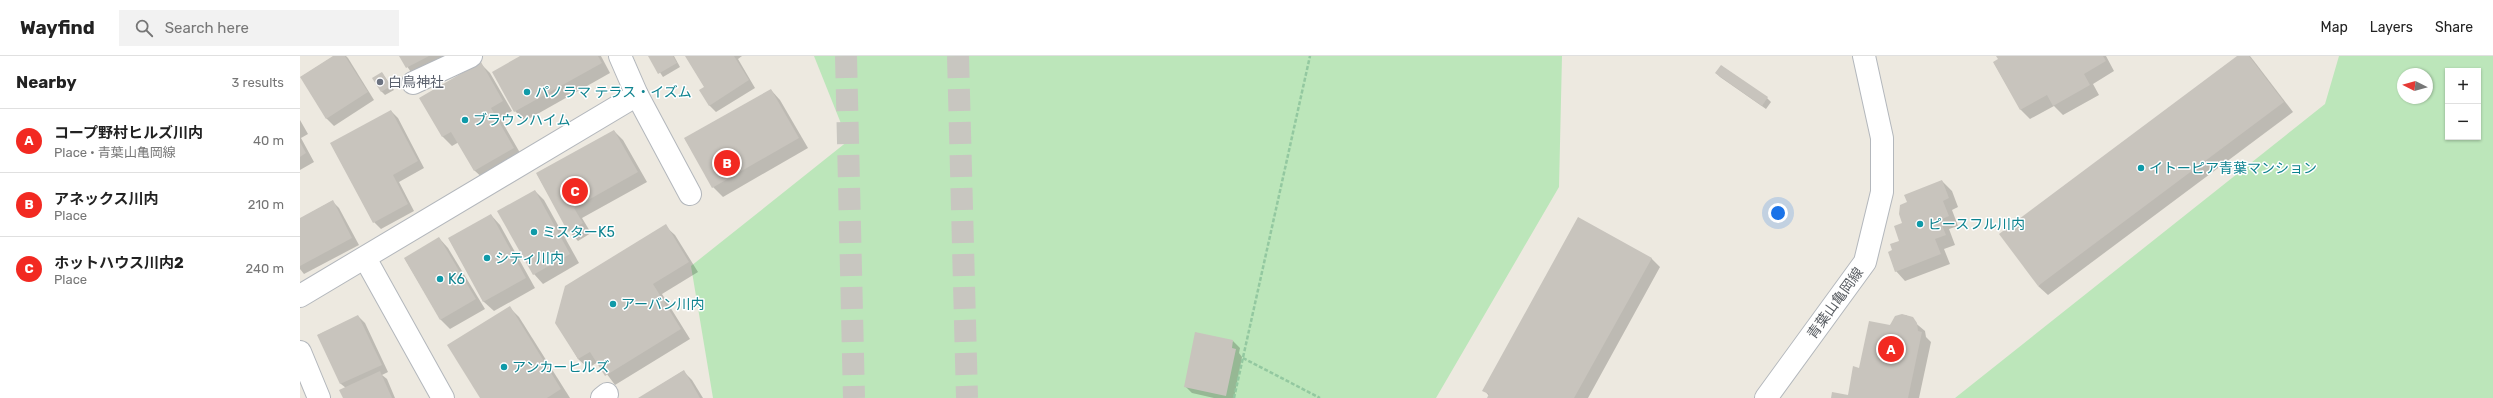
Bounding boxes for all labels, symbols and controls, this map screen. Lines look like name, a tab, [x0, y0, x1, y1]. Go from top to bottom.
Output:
search box	[119, 10, 399, 46]
text: Wayfind	[20, 16, 95, 39]
icon: search	[133, 17, 155, 39]
text: Search here	[165, 19, 249, 37]
text: Map	[2321, 19, 2348, 36]
text: Layers	[2370, 19, 2413, 36]
text: Share	[2435, 19, 2473, 36]
north arrow	[2397, 68, 2433, 104]
map controls	[2445, 68, 2481, 140]
button: +	[2445, 68, 2481, 104]
text: Nearby	[16, 72, 77, 92]
place label: 白鳥神社	[388, 74, 444, 91]
text: 3 results	[232, 75, 284, 90]
marker: 白鳥神社	[375, 77, 385, 87]
place label: パノラマ テラス・イズム	[535, 84, 692, 101]
marker: パノラマ テラス・イズム	[522, 87, 532, 97]
button: −	[2445, 104, 2481, 140]
place label: ブラウンハイム	[473, 112, 570, 129]
marker: ブラウンハイム	[460, 115, 470, 125]
text: コープ野村ヒルズ川内	[54, 124, 203, 142]
text: A	[24, 133, 34, 148]
text: 40 m	[253, 133, 284, 148]
text: Place · 青葉山亀岡線	[54, 145, 176, 160]
pin: B	[714, 148, 740, 178]
place label: イトーピア青葉マンション	[2149, 160, 2317, 177]
marker: イトーピア青葉マンション	[2136, 163, 2146, 173]
pin: C	[562, 176, 588, 206]
text: アネックス川内	[54, 190, 159, 208]
text: B	[24, 197, 34, 212]
text: 210 m	[248, 197, 284, 212]
your location	[1768, 203, 1788, 223]
text: Place	[54, 208, 87, 223]
place label: ピースフル川内	[1928, 216, 2025, 233]
marker: ピースフル川内	[1915, 219, 1925, 229]
place label: ミスターK5	[542, 224, 615, 241]
marker: ミスターK5	[529, 227, 539, 237]
place label: シティ川内	[495, 250, 564, 267]
marker: シティ川内	[482, 253, 492, 263]
text: ホットハウス川内2	[54, 254, 184, 272]
text: C	[24, 261, 34, 276]
text: 240 m	[245, 261, 284, 276]
street label: 青葉山亀岡線	[1804, 264, 1867, 342]
place label: K6	[448, 271, 465, 288]
text: Place	[54, 272, 87, 287]
marker: K6	[435, 274, 445, 284]
place label: アーバン川内	[621, 296, 705, 313]
marker: アーバン川内	[608, 299, 618, 309]
pin: A	[1878, 334, 1904, 364]
place label: アンカーヒルズ	[512, 359, 609, 376]
marker: アンカーヒルズ	[499, 362, 509, 372]

